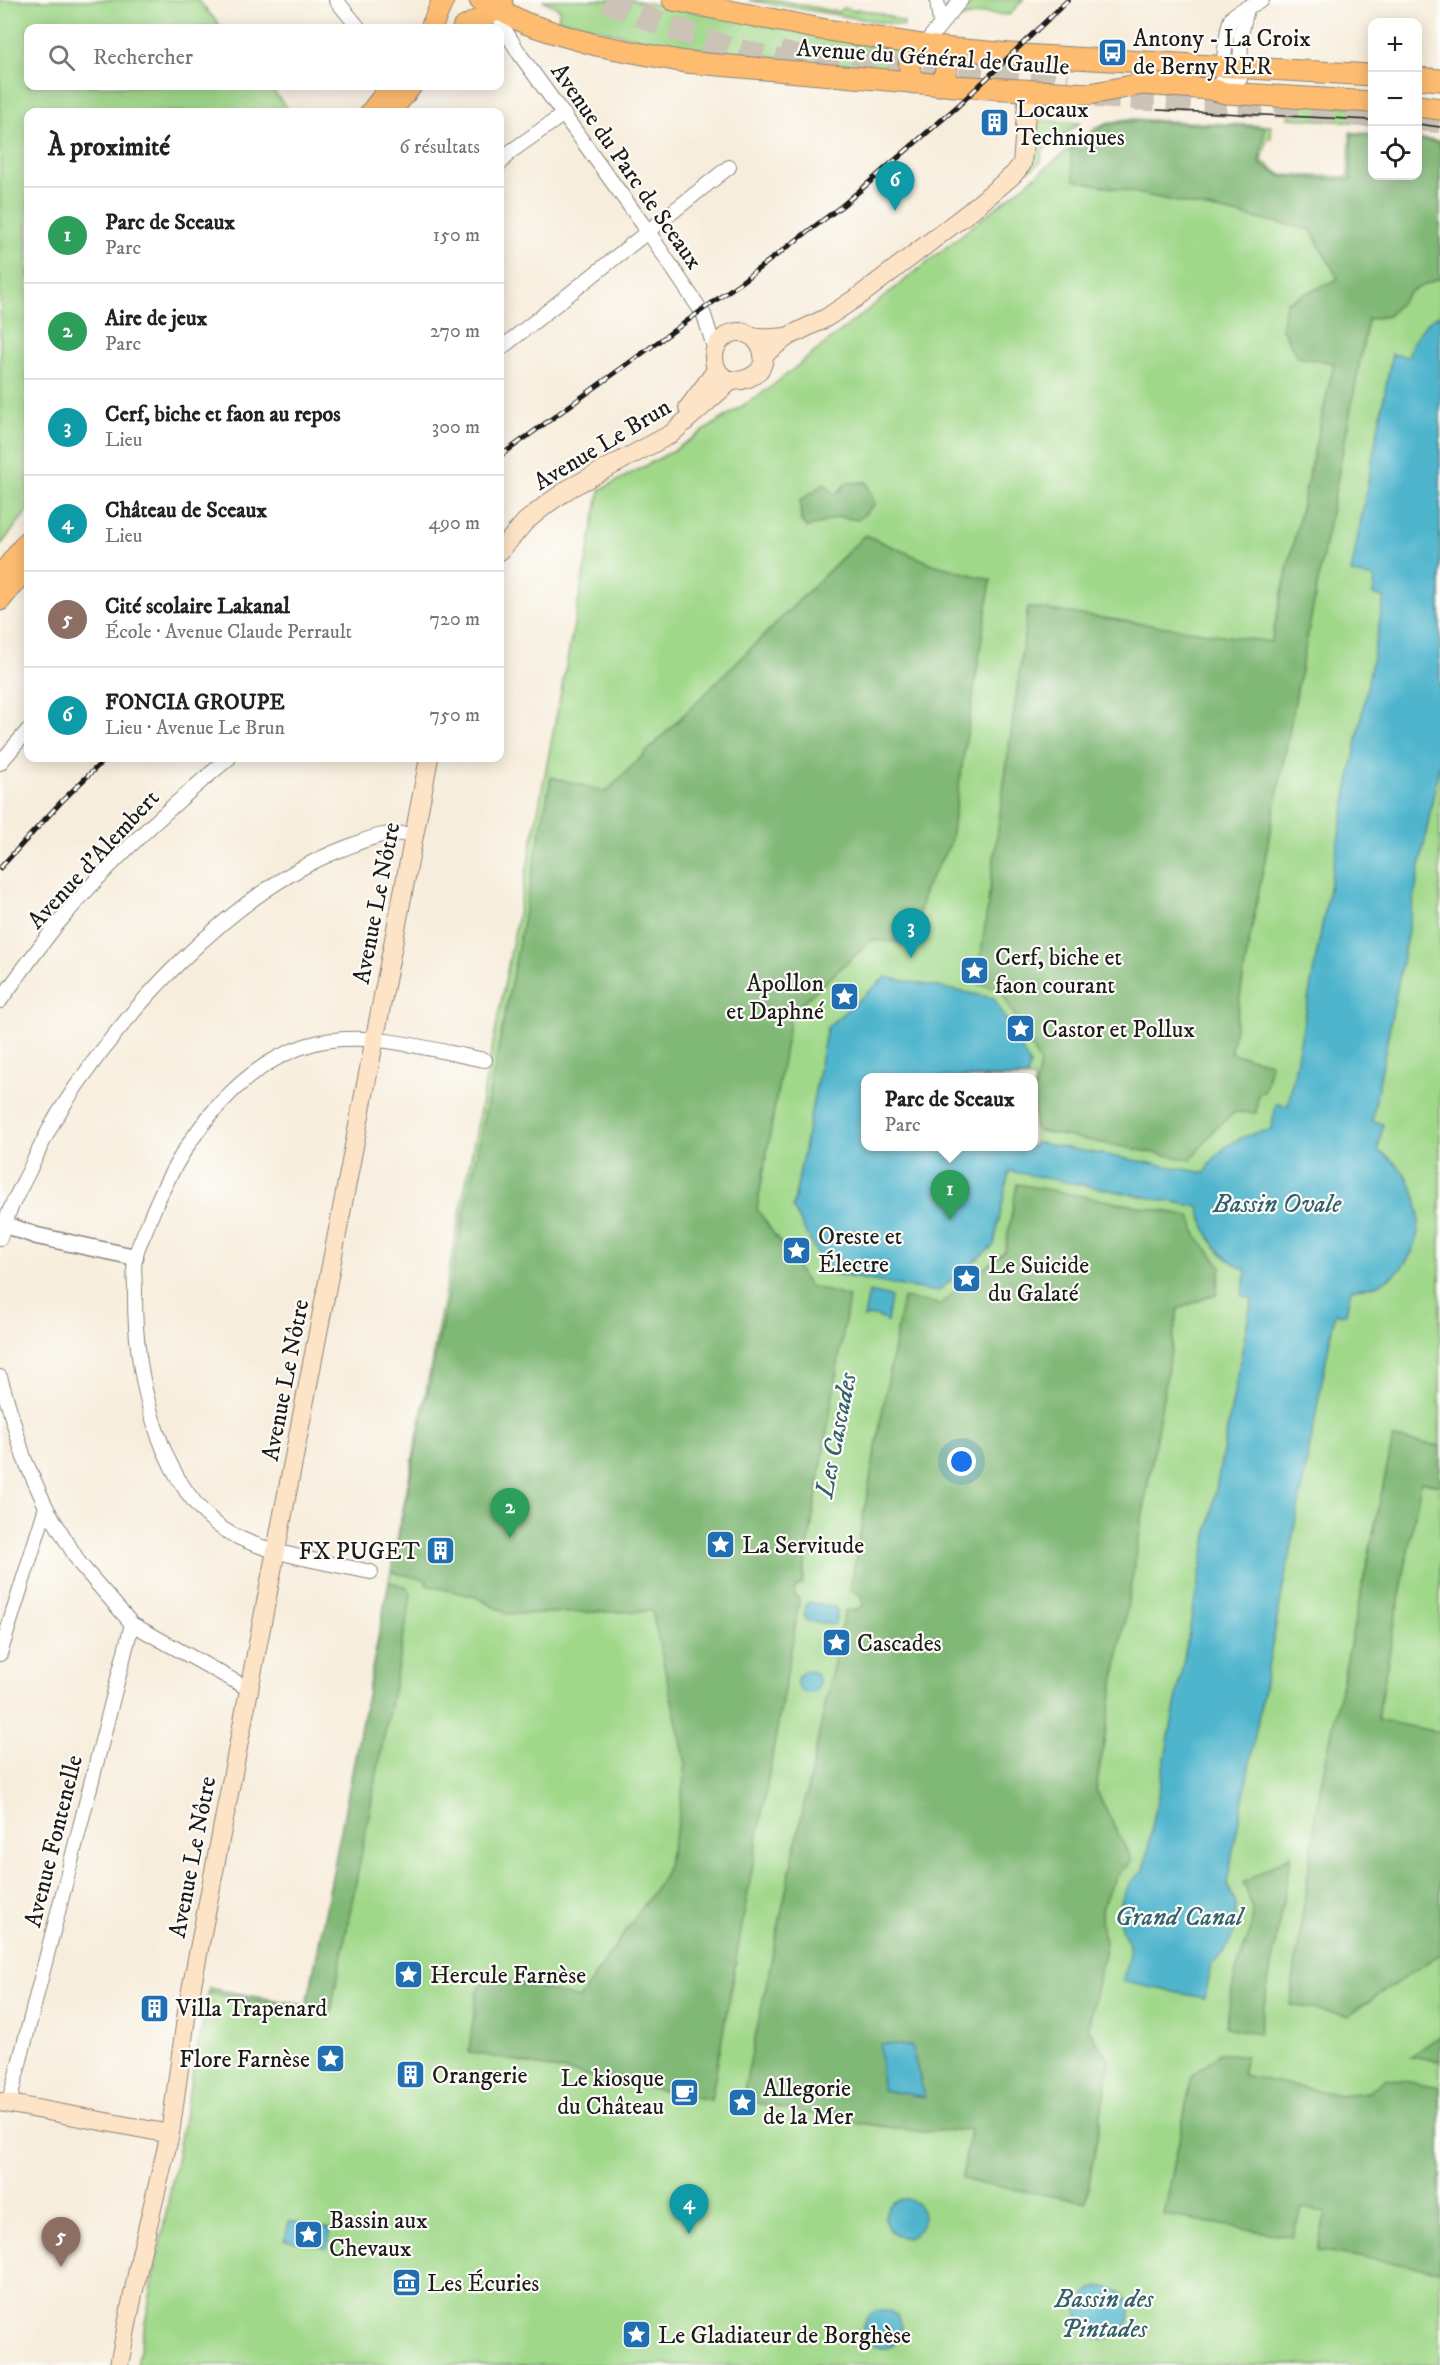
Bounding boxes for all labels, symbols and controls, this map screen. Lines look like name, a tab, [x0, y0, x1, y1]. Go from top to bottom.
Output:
map controls	[1368, 18, 1422, 180]
button: +	[1368, 18, 1422, 72]
search box	[24, 24, 504, 90]
place label: Antony - La Croix de Berny RER	[1133, 24, 1311, 82]
street label: Avenue du Général de Gaulle	[795, 33, 1070, 83]
bus stop icon: Antony - La Croix de Berny RER	[1096, 36, 1128, 68]
icon: search	[45, 41, 78, 74]
text: Rechercher	[93, 44, 193, 71]
street label: Avenue du Parc de Sceaux	[544, 58, 709, 276]
button: −	[1368, 72, 1422, 126]
place label: Locaux Techniques	[1016, 95, 1125, 153]
building icon: Locaux Techniques	[979, 107, 1011, 139]
button: locate	[1368, 126, 1422, 180]
text: À proximité	[48, 131, 170, 164]
text: 6 résultats	[399, 135, 480, 160]
pin: 6	[876, 162, 914, 211]
text: Parc de Sceaux	[105, 209, 235, 236]
text: 1	[64, 223, 71, 248]
text: 150 m	[433, 223, 480, 248]
text: Parc	[105, 236, 141, 261]
text: Aire de jeux	[105, 305, 207, 332]
text: 2	[63, 319, 72, 344]
text: 270 m	[430, 319, 480, 344]
text: Parc	[105, 332, 141, 357]
street label: Avenue Le Brun	[528, 392, 677, 498]
text: Cerf, biche et faon au repos	[105, 401, 341, 428]
text: 3	[64, 415, 71, 440]
text: 300 m	[432, 415, 480, 440]
text: Lieu	[105, 428, 143, 453]
text: Château de Sceaux	[105, 497, 267, 524]
text: 4	[62, 511, 73, 536]
text: 490 m	[428, 511, 480, 536]
text: Lieu	[105, 524, 143, 549]
text: Cité scolaire Lakanal	[105, 593, 290, 620]
text: 5	[63, 607, 72, 632]
text: 720 m	[430, 607, 480, 632]
text: École · Avenue Claude Perrault	[105, 620, 352, 645]
text: FONCIA GROUPE	[105, 689, 285, 716]
text: 6	[62, 703, 73, 728]
text: 750 m	[430, 703, 480, 728]
text: Lieu · Avenue Le Brun	[105, 716, 285, 741]
street label: Avenue d'Alembert	[21, 783, 166, 936]
street label: Avenue Le Nôtre	[347, 820, 407, 987]
pin: 3	[892, 908, 930, 958]
place label: Cerf, biche et faon courant	[995, 943, 1122, 1001]
place icon: Cerf, biche et faon courant	[958, 955, 990, 987]
place label: Apollon et Daphné	[726, 969, 824, 1027]
place icon: Apollon et Daphné	[829, 981, 861, 1013]
place icon: Castor et Pollux	[1005, 1013, 1037, 1045]
place label: Castor et Pollux	[1042, 1015, 1195, 1045]
popup	[861, 1073, 1038, 1151]
text: Parc de Sceaux	[884, 1086, 1015, 1113]
text: Parc	[884, 1113, 921, 1138]
pin: 1	[930, 1170, 970, 1220]
water label: Bassin Ovale	[1212, 1188, 1342, 1221]
place label: Oreste et Électre	[818, 1222, 903, 1280]
place icon: Oreste et Électre	[781, 1234, 813, 1266]
place label: Le Suicide du Galaté	[988, 1251, 1089, 1309]
place icon: Le Suicide du Galaté	[951, 1263, 983, 1295]
street label: Avenue Le Nôtre	[256, 1297, 316, 1464]
water label: Les Cascades	[808, 1369, 865, 1502]
your location	[947, 1447, 976, 1476]
pin: 2	[490, 1488, 530, 1538]
place icon: La Servitude	[705, 1529, 737, 1561]
place label: La Servitude	[742, 1531, 864, 1561]
building icon: FX PUGET	[425, 1535, 457, 1567]
place label: FX PUGET	[299, 1537, 420, 1567]
place icon: Cascades	[820, 1627, 852, 1659]
place label: Cascades	[857, 1629, 942, 1659]
street label: Avenue Fontenelle	[18, 1752, 90, 1931]
street label: Avenue Le Nôtre	[163, 1774, 223, 1941]
water label: Grand Canal	[1115, 1901, 1246, 1934]
place icon: Hercule Farnèse	[393, 1959, 425, 1991]
place label: Hercule Farnèse	[430, 1961, 586, 1991]
building icon: Villa Trapenard	[139, 1992, 171, 2024]
place label: Villa Trapenard	[175, 1994, 327, 2024]
place icon: Flore Farnèse	[315, 2043, 347, 2075]
place label: Flore Farnèse	[179, 2045, 310, 2075]
building icon: Orangerie	[395, 2059, 427, 2091]
place label: Orangerie	[432, 2061, 527, 2091]
place label: Le kiosque du Château	[557, 2064, 664, 2122]
place label: Allegorie de la Mer	[763, 2074, 853, 2132]
cafe icon: Le kiosque du Château	[669, 2076, 701, 2108]
place icon: Allegorie de la Mer	[726, 2086, 758, 2118]
pin: 4	[670, 2184, 708, 2234]
place label: Bassin aux Chevaux	[329, 2206, 428, 2264]
pin: 5	[42, 2218, 80, 2267]
place icon: Bassin aux Chevaux	[292, 2218, 324, 2250]
museum icon: Les Écuries	[390, 2267, 422, 2299]
place label: Les Écuries	[427, 2269, 539, 2299]
water label: Bassin des Pintades	[1053, 2283, 1155, 2346]
place icon: Le Gladiateur de Borghèse	[621, 2319, 653, 2351]
place label: Le Gladiateur de Borghèse	[658, 2321, 911, 2351]

